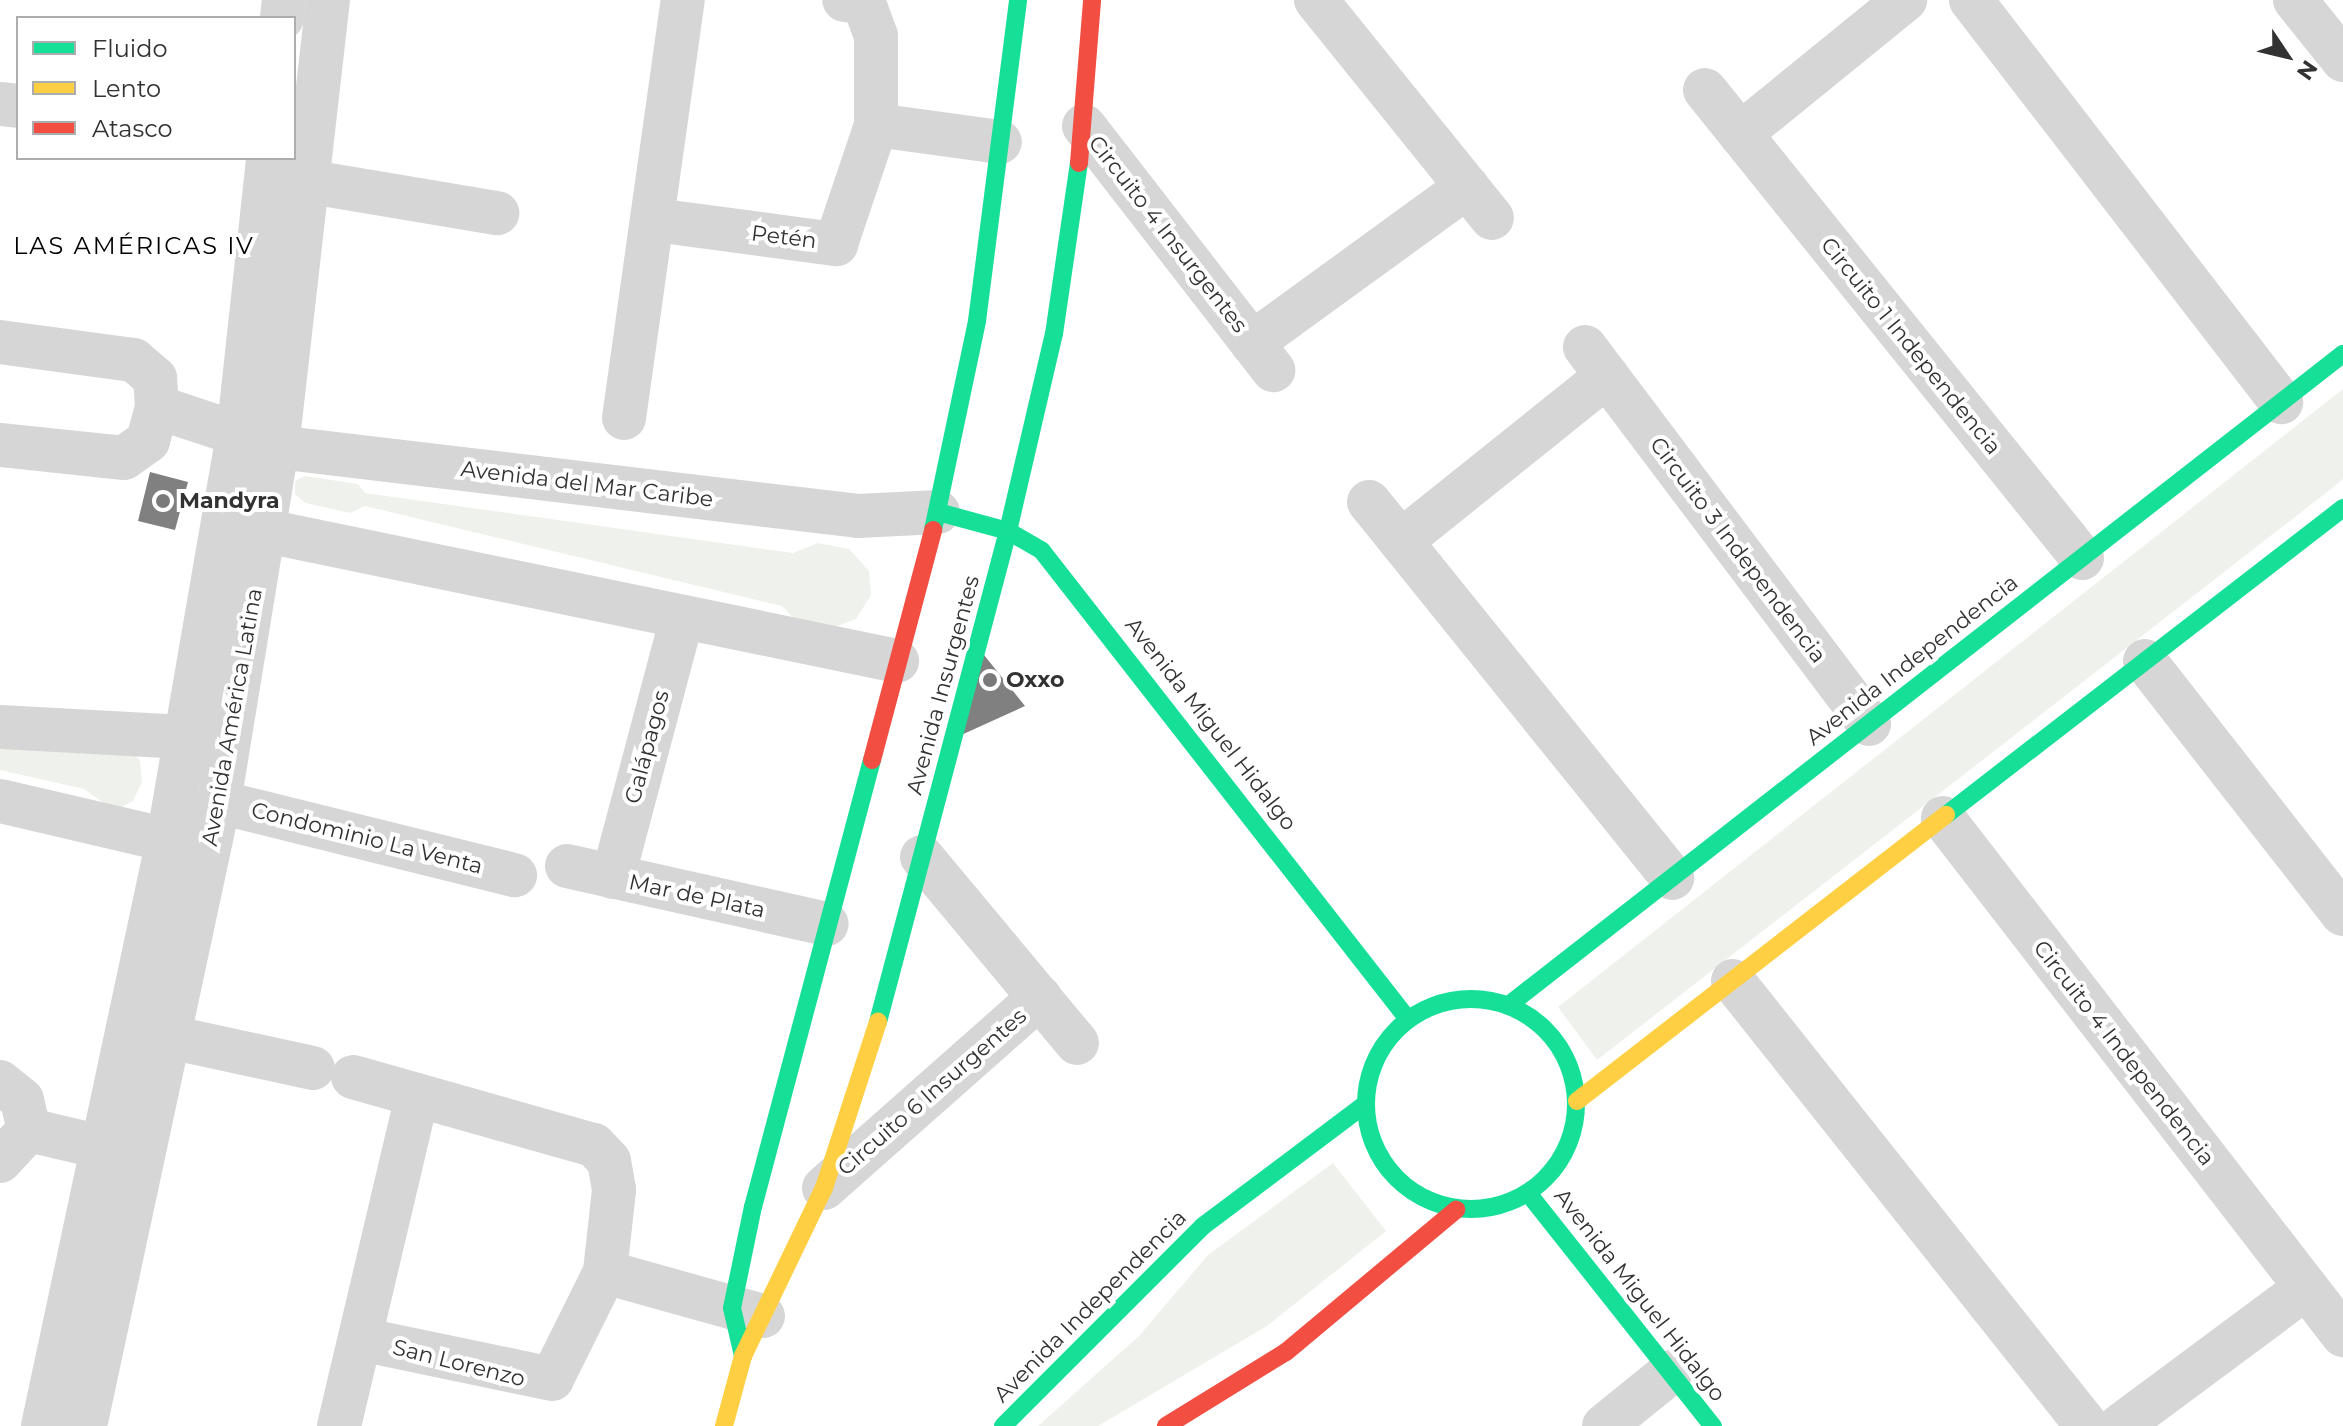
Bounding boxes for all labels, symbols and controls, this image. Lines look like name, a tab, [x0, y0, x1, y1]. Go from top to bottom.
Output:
legend	[16, 16, 296, 160]
north arrow	[2247, 16, 2327, 96]
text: Fluido	[92, 34, 168, 63]
text: N	[2291, 55, 2323, 85]
text: Lento	[92, 74, 161, 103]
text: Atasco	[92, 114, 173, 143]
street label: Circuito 4 Insurgentes	[1083, 130, 1253, 338]
street label: Petén	[750, 220, 818, 254]
district label: LAS AMÉRICAS IV	[13, 232, 255, 260]
street label: Circuito 1 Independencia	[1815, 232, 2007, 460]
street label: Circuito 3 Independencia	[1644, 432, 1832, 668]
street label: Avenida del Mar Caribe	[459, 455, 715, 513]
place label: Mandyra	[179, 488, 279, 514]
marker: Mandyra	[154, 492, 172, 510]
street label: Avenida Independencia	[1801, 569, 2023, 751]
street label: Avenida Insurgentes	[901, 572, 985, 798]
street label: Avenida América Latina	[196, 586, 268, 848]
street label: Avenida Miguel Hidalgo	[1120, 612, 1302, 836]
place label: Oxxo	[1006, 667, 1064, 693]
marker: Oxxo	[981, 671, 999, 689]
street label: Galápagos	[619, 687, 675, 807]
street label: Condominio La Venta	[249, 796, 485, 880]
street label: Mar de Plata	[626, 869, 768, 923]
street label: Circuito 4 Independencia	[2028, 935, 2220, 1171]
street label: Circuito 6 Insurgentes	[832, 1003, 1032, 1181]
street label: Avenida Miguel Hidalgo	[1549, 1183, 1731, 1407]
street label: Avenida Independencia	[988, 1204, 1192, 1408]
street label: San Lorenzo	[390, 1334, 528, 1392]

